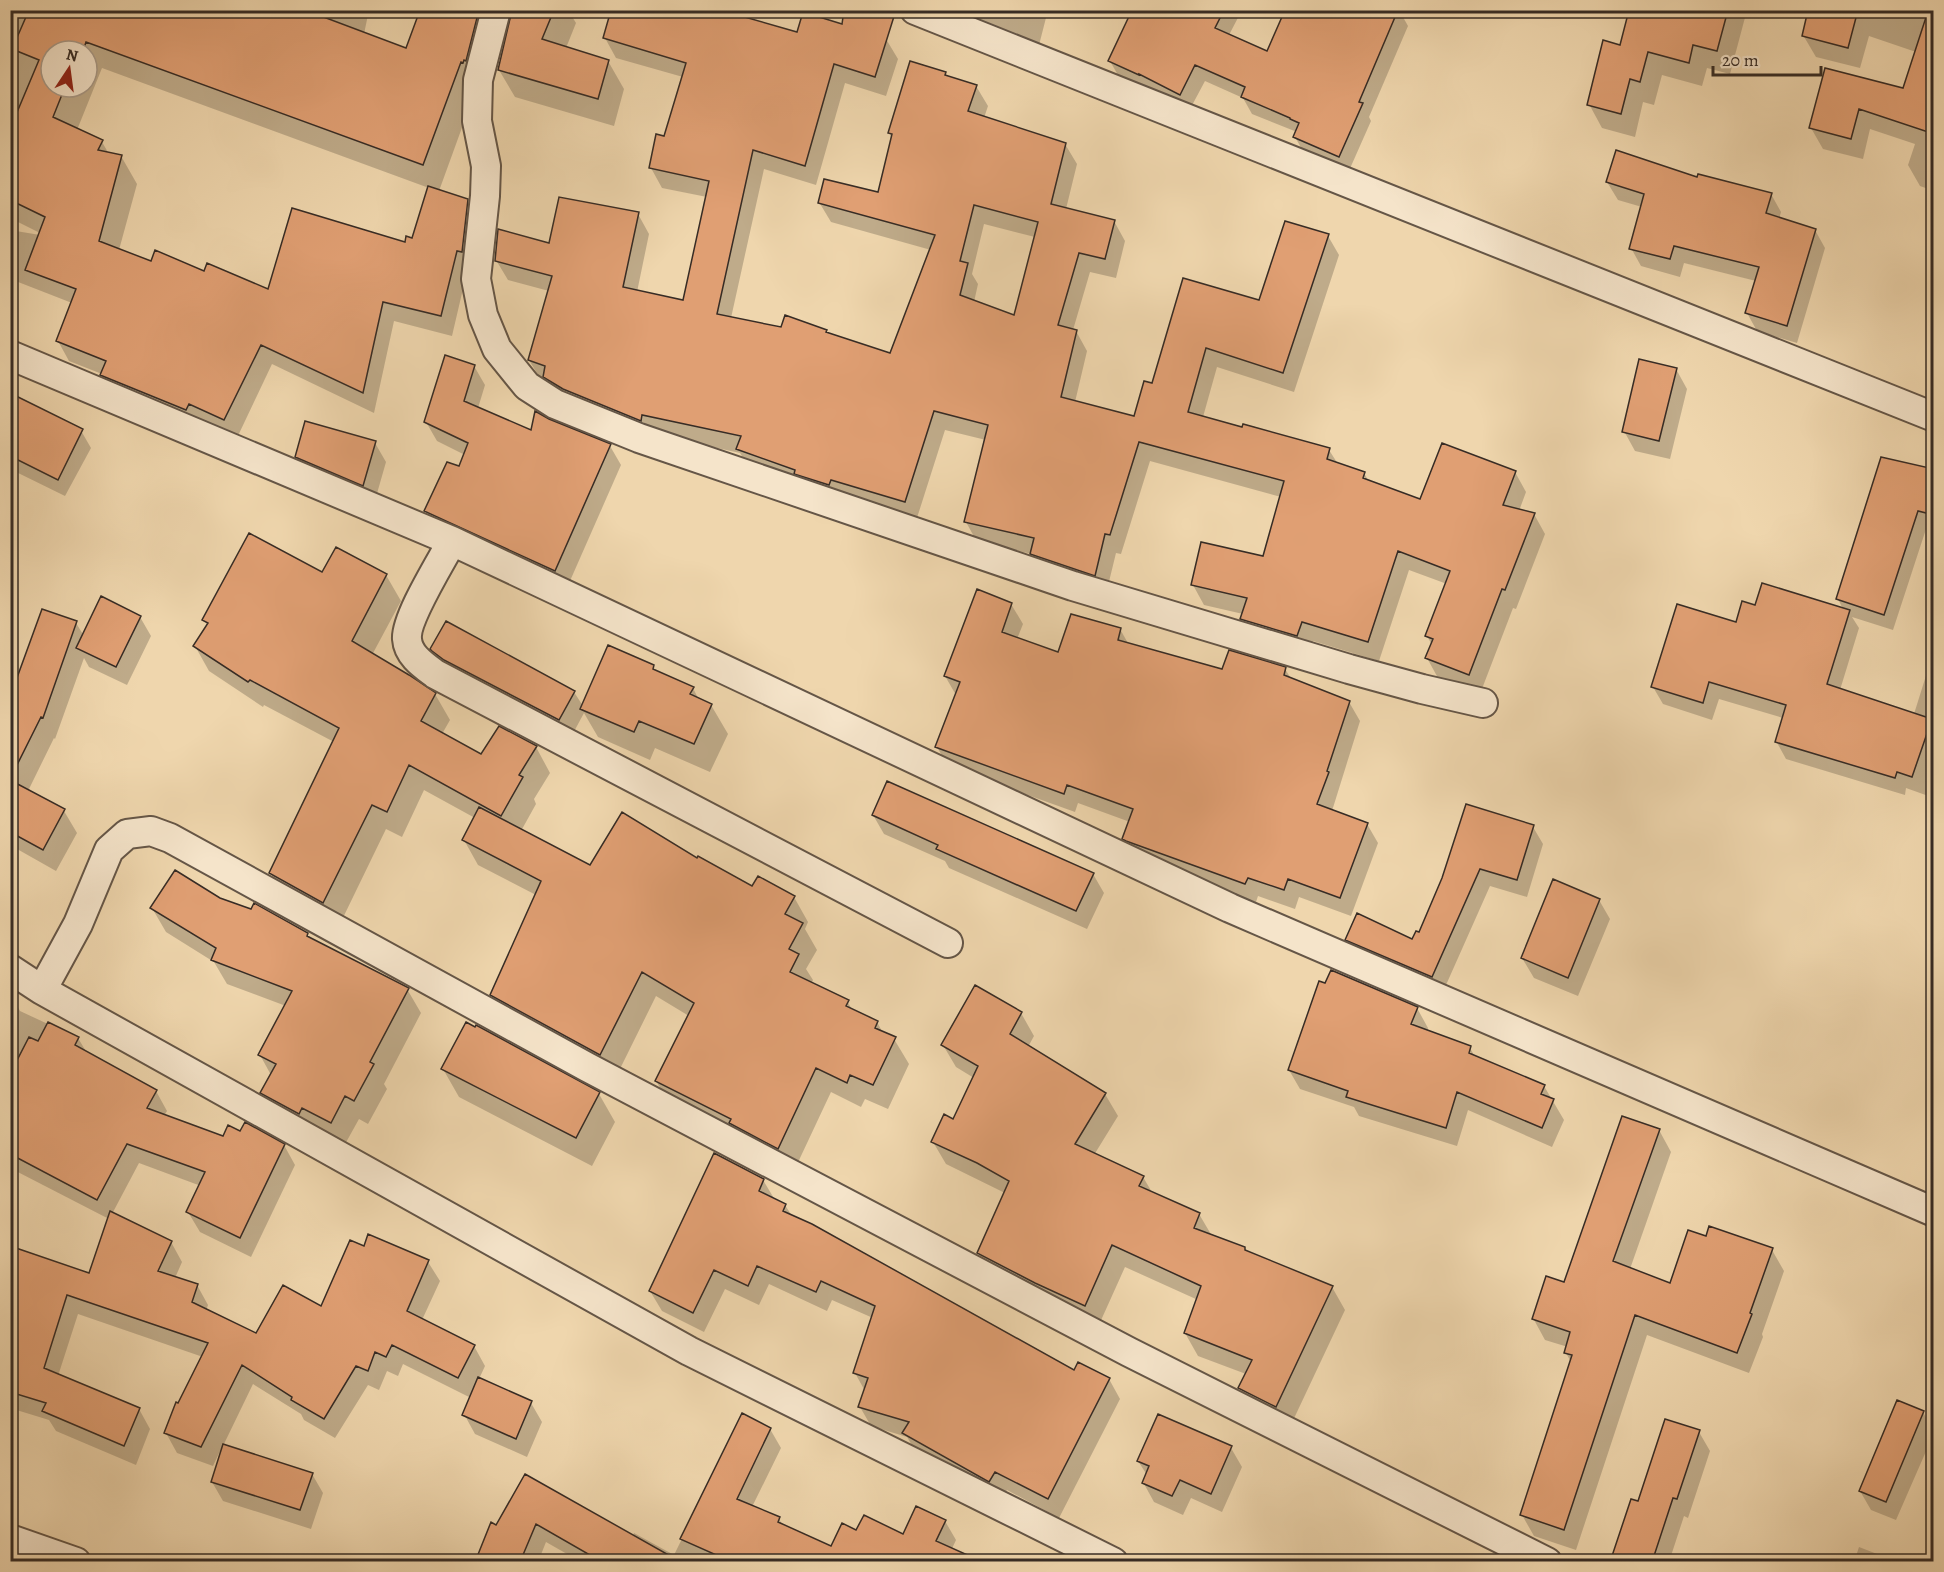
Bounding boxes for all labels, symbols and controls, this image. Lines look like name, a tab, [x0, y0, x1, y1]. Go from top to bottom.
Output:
north arrow	[39, 39, 99, 99]
scale bar	[1713, 39, 1821, 77]
text: N	[64, 43, 81, 67]
text: 20 m	[1722, 48, 1759, 72]

